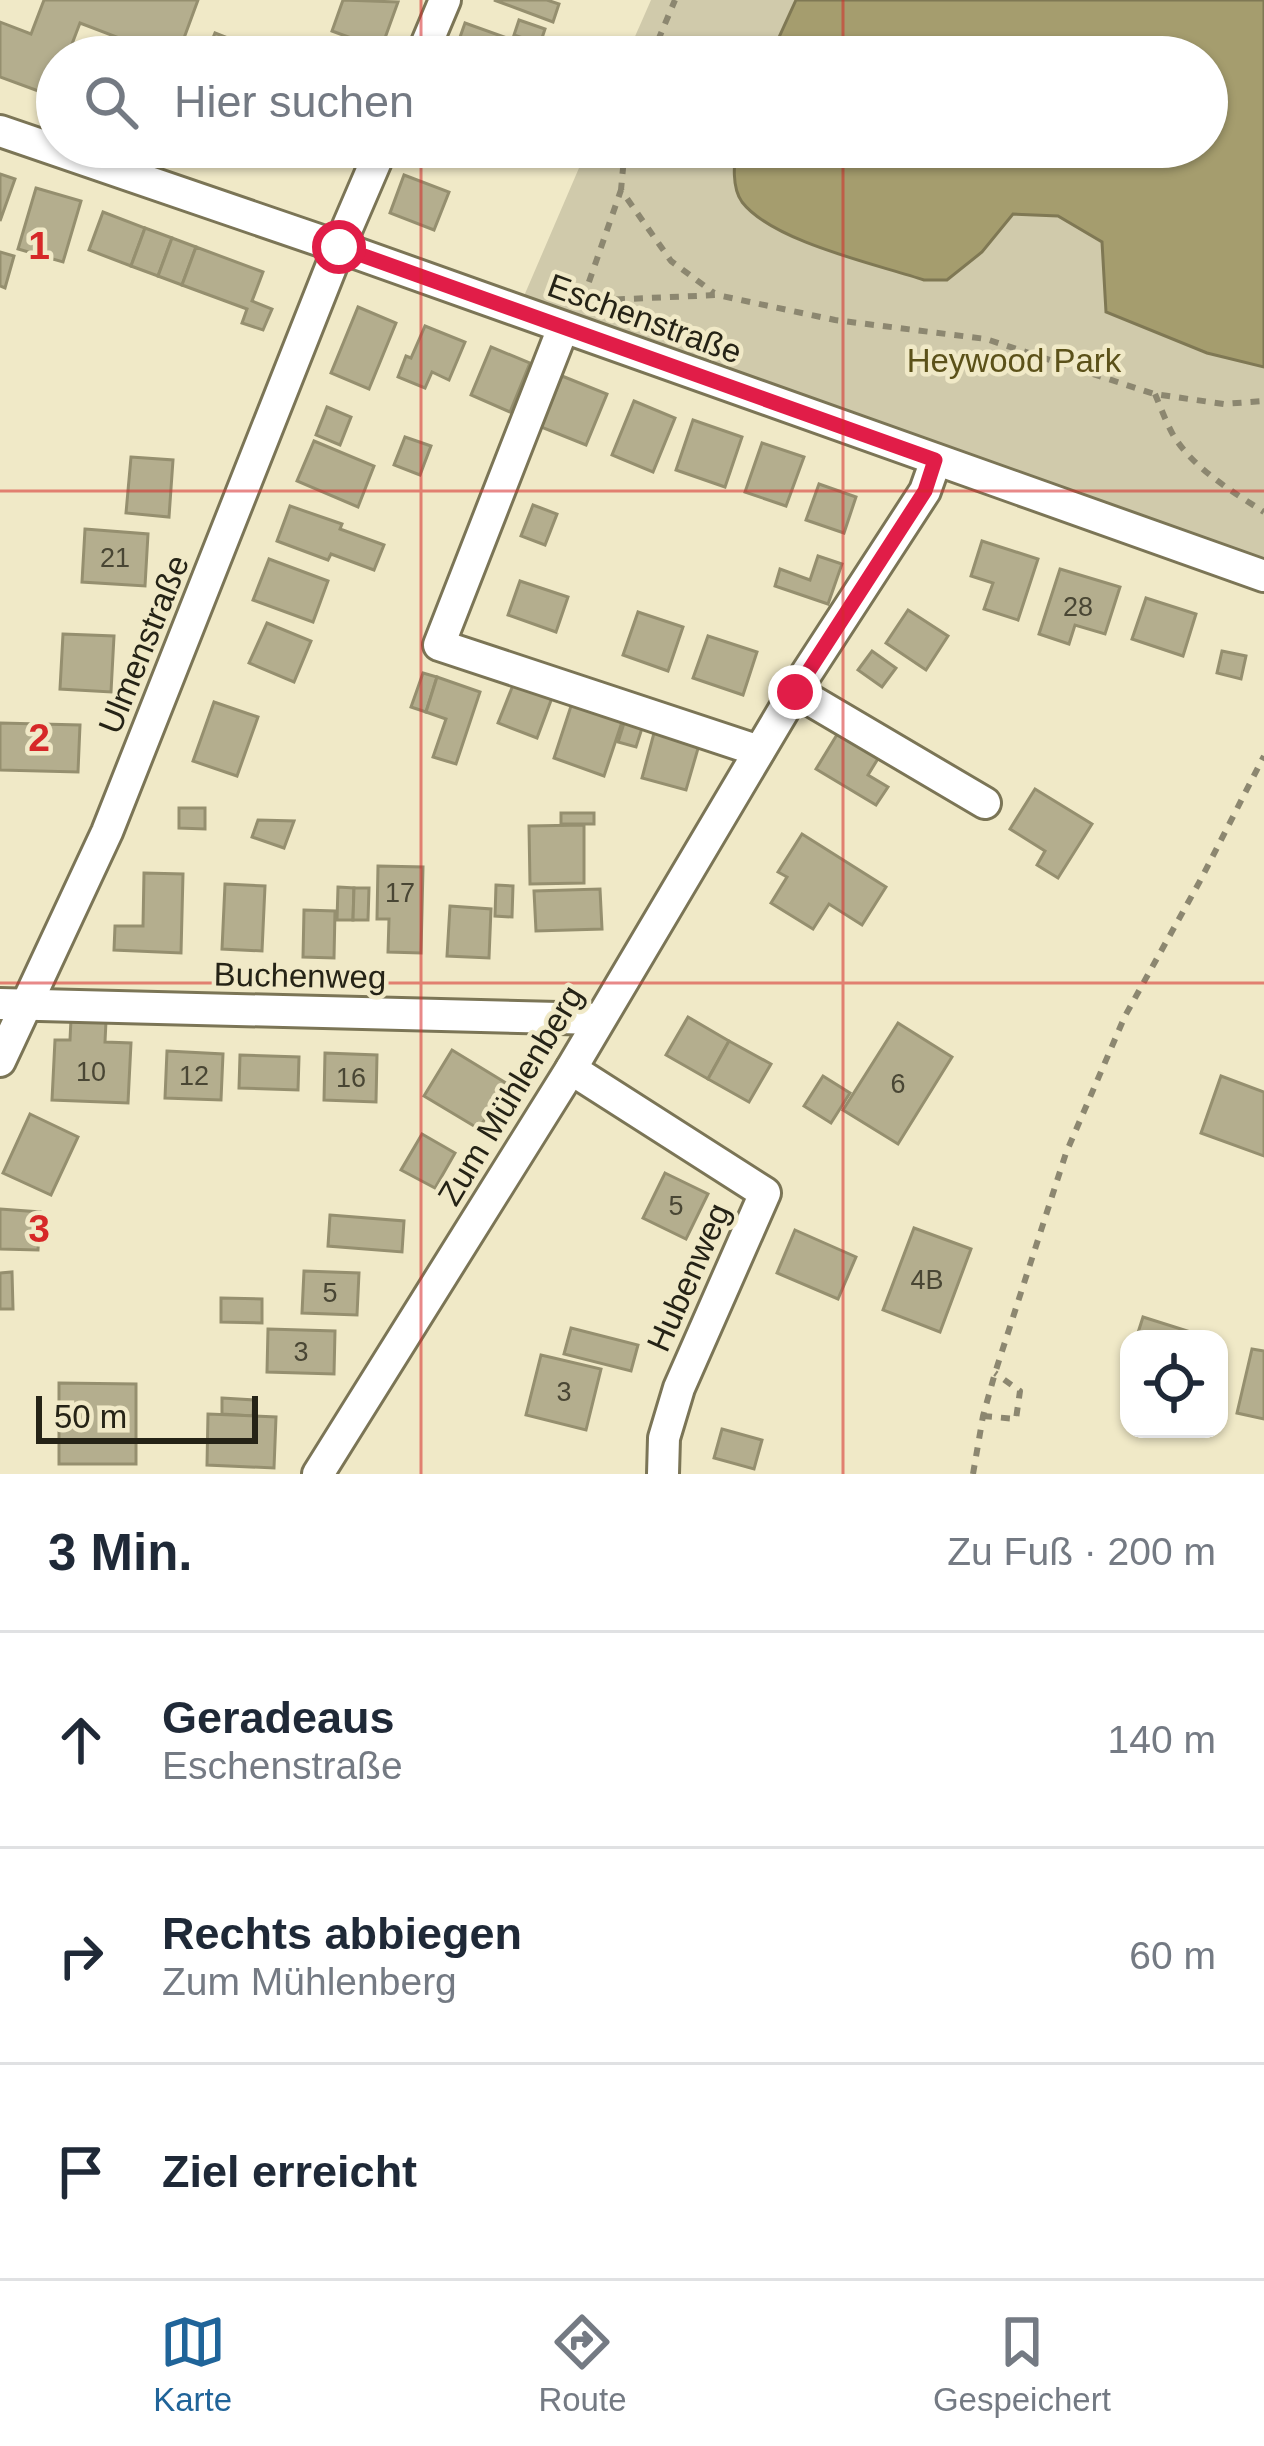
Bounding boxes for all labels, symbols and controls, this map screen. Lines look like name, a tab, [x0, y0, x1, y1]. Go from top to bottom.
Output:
search box	[36, 36, 1228, 168]
icon: search	[78, 69, 144, 135]
text: Hier suchen	[174, 76, 414, 127]
route start	[312, 220, 366, 274]
text: 1	[28, 224, 50, 267]
street label: Eschenstraße	[543, 266, 747, 371]
park label: Heywood Park	[907, 342, 1122, 379]
house number: 21	[100, 543, 130, 573]
street label: Ulmenstraße	[91, 550, 196, 739]
house number: 28	[1063, 592, 1093, 622]
route end	[768, 665, 822, 719]
text: 2	[28, 716, 50, 759]
house number: 17	[385, 878, 415, 908]
street label: Buchenweg	[213, 955, 387, 996]
street label: Zum Mühlenberg	[430, 979, 591, 1212]
house number: 10	[76, 1057, 106, 1087]
house number: 12	[179, 1061, 209, 1091]
house number: 16	[336, 1063, 366, 1093]
house number: 6	[890, 1069, 906, 1099]
house number: 5	[668, 1191, 684, 1221]
street label: Hubenweg	[639, 1198, 737, 1357]
text: 3	[28, 1207, 50, 1250]
house number: 4B	[910, 1265, 944, 1295]
house number: 5	[322, 1278, 338, 1308]
map controls	[1120, 1330, 1228, 1438]
button: locate	[1120, 1330, 1228, 1438]
house number: 3	[293, 1337, 309, 1367]
house number: 3	[556, 1377, 572, 1407]
scale bar	[36, 1390, 258, 1443]
text: 50 m	[54, 1398, 127, 1435]
text: 3 Min.	[48, 1524, 193, 1581]
text: Zu Fuß · 200 m	[947, 1530, 1216, 1573]
text: Geradeaus	[162, 1692, 395, 1743]
icon: ahead	[48, 1707, 114, 1773]
text: 140 m	[1108, 1718, 1216, 1761]
text: Eschenstraße	[162, 1744, 403, 1787]
text: Rechts abbiegen	[162, 1908, 522, 1959]
icon: right	[48, 1923, 114, 1989]
text: 60 m	[1129, 1934, 1216, 1977]
text: Zum Mühlenberg	[162, 1960, 457, 2003]
icon: arrive	[48, 2139, 114, 2205]
text: Ziel erreicht	[162, 2146, 417, 2197]
tab: Karte	[153, 2309, 232, 2419]
tab: Route	[538, 2309, 627, 2419]
tab: Gespeichert	[933, 2309, 1111, 2419]

